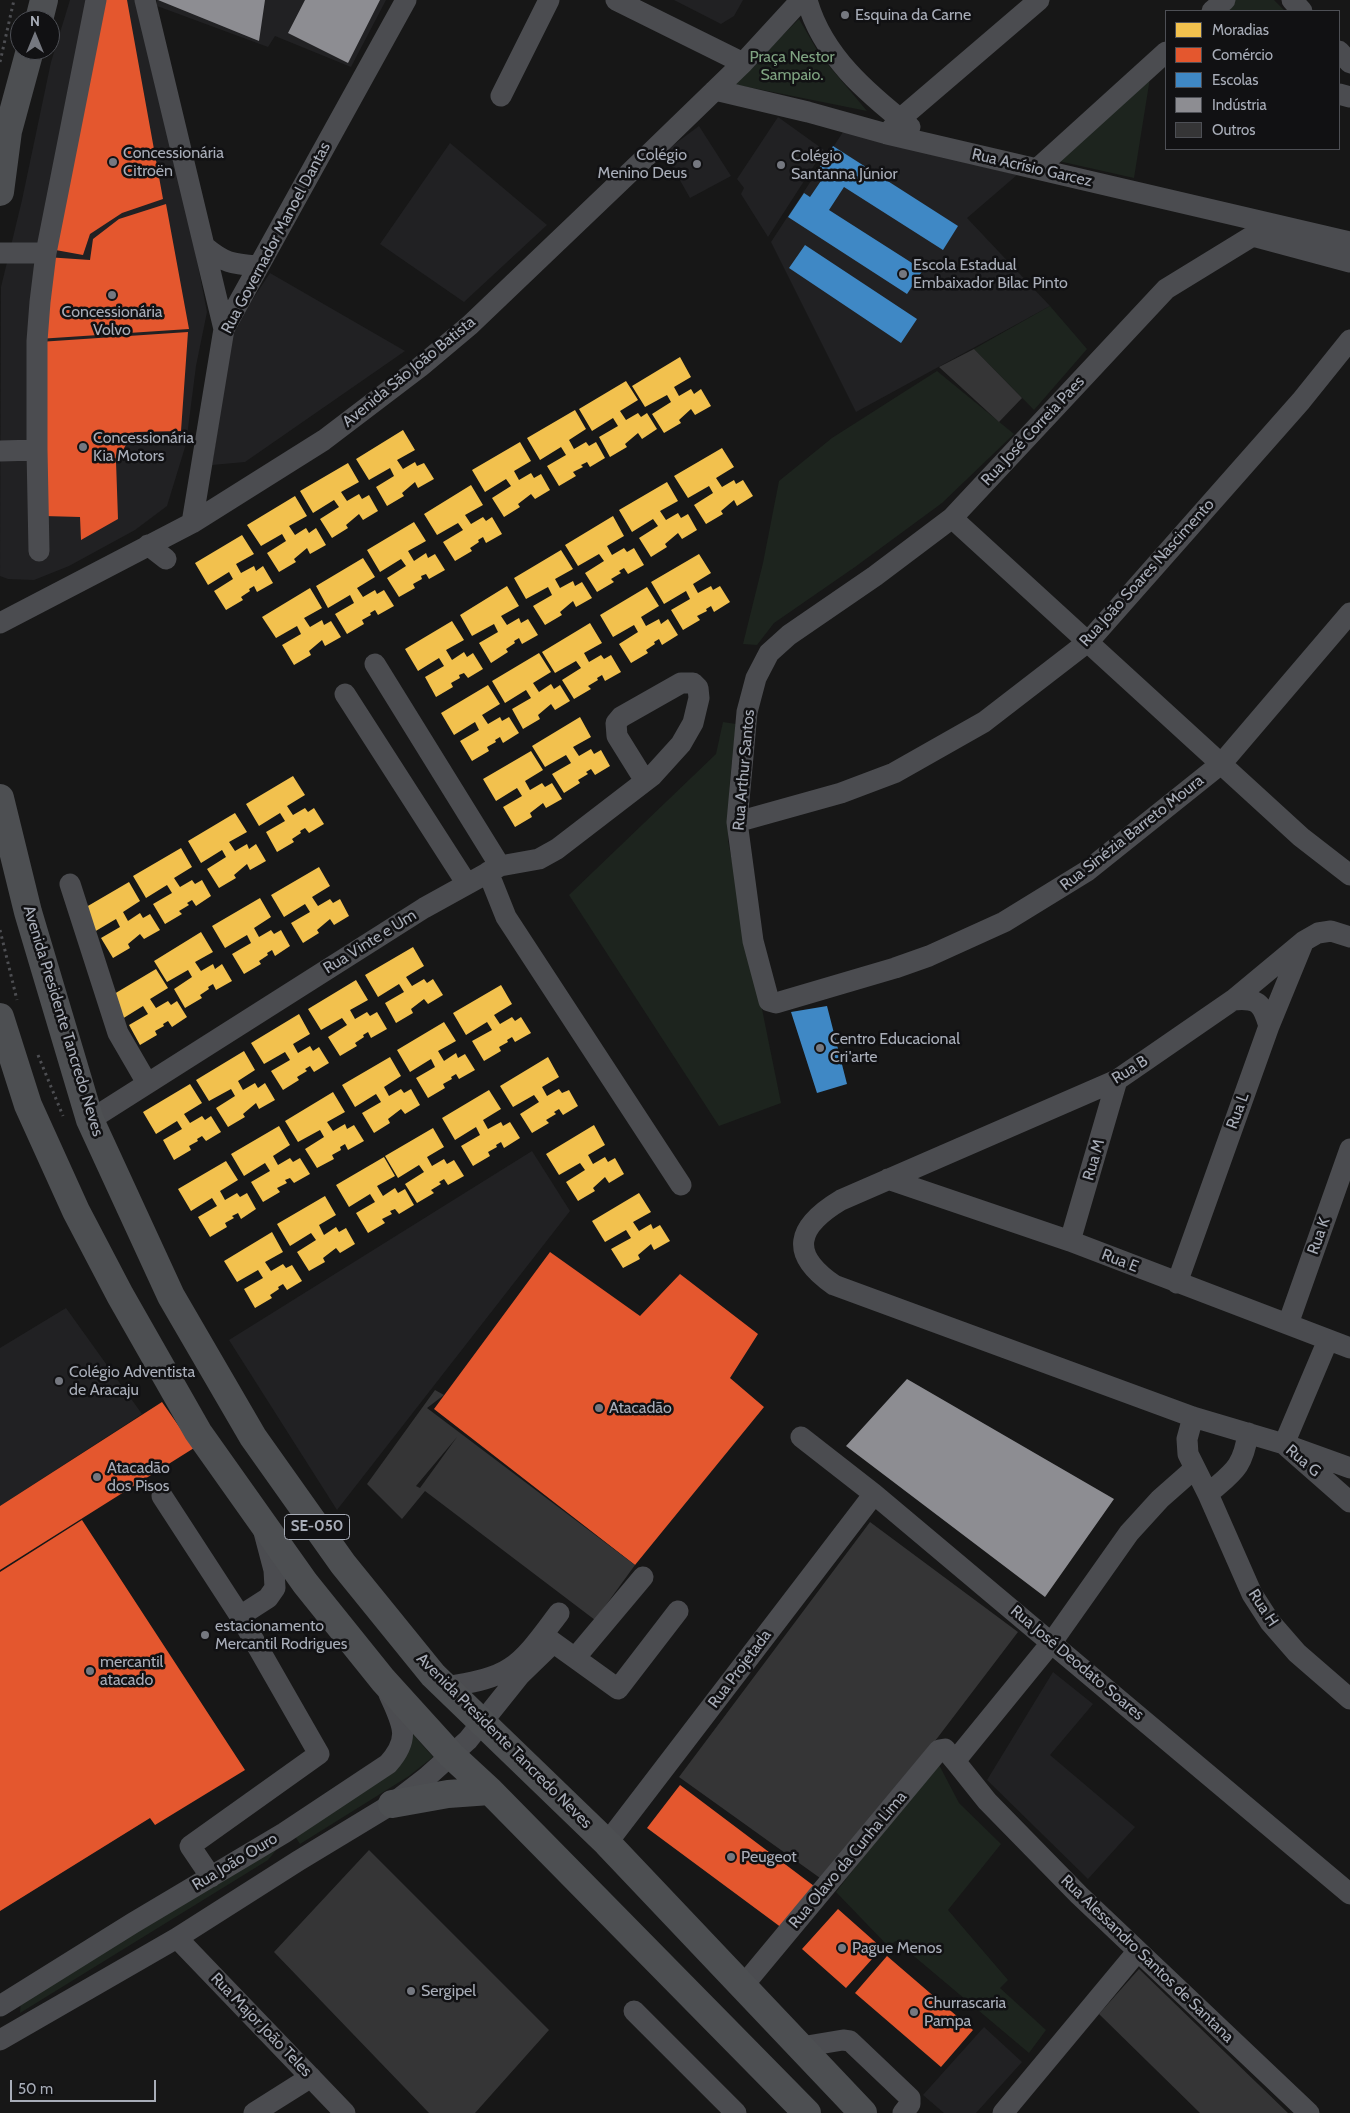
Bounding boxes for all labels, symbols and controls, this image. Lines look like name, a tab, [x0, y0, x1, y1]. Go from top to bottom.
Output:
place label: Esquina da Carne	[855, 5, 971, 25]
marker: Esquina da Carne	[839, 9, 851, 21]
north arrow	[10, 10, 60, 60]
legend	[1165, 10, 1340, 150]
text: N	[30, 12, 40, 30]
text: Moradias	[1212, 21, 1269, 39]
text: Comércio	[1212, 46, 1273, 64]
park label: Praça Nestor Sampaio.	[749, 47, 835, 85]
text: Escolas	[1212, 71, 1258, 89]
text: Indústria	[1212, 96, 1267, 114]
text: Outros	[1212, 121, 1255, 139]
street label: Rua Governador Manoel Dantas	[217, 139, 335, 337]
place label: Concessionária Citroën	[123, 143, 224, 181]
place label: Colégio Menino Deus	[598, 145, 687, 183]
street label: Rua Acrísio Garcez	[970, 145, 1094, 191]
place label: Colégio Santanna Júnior	[791, 146, 898, 184]
marker: Concessionária Citroën	[107, 156, 119, 168]
marker: Colégio Menino Deus	[691, 158, 703, 170]
marker: Colégio Santanna Júnior	[775, 159, 787, 171]
place label: Escola Estadual Embaixador Bilac Pinto	[913, 255, 1068, 293]
marker: Escola Estadual Embaixador Bilac Pinto	[897, 268, 909, 280]
marker: Concessionária Volvo	[106, 289, 118, 301]
place label: Concessionária Volvo	[62, 302, 162, 340]
street label: Avenida São João Batista	[339, 312, 479, 432]
street label: Rua José Correia Paes	[977, 372, 1089, 490]
place label: Concessionária Kia Motors	[93, 428, 194, 466]
marker: Concessionária Kia Motors	[77, 441, 89, 453]
street label: Rua João Soares Nascimento	[1076, 495, 1218, 651]
street label: Rua Arthur Santos	[729, 709, 759, 831]
street label: Rua Sinézia Barreto Moura	[1056, 771, 1208, 895]
street label: Avenida Presidente Tancredo Neves	[19, 903, 107, 1139]
street label: Rua Vinte e Um	[320, 906, 420, 978]
place label: Centro Educacional Cri'arte	[830, 1029, 960, 1067]
marker: Centro Educacional Cri'arte	[814, 1042, 826, 1054]
street label: Rua B	[1109, 1052, 1151, 1088]
street label: Rua L	[1223, 1090, 1253, 1132]
street label: Rua M	[1079, 1137, 1109, 1183]
street label: Rua K	[1303, 1215, 1335, 1257]
street label: Rua E	[1099, 1245, 1141, 1277]
place label: Colégio Adventista de Aracaju	[69, 1362, 195, 1400]
marker: Colégio Adventista de Aracaju	[53, 1375, 65, 1387]
place label: Atacadão	[609, 1398, 672, 1418]
marker: Atacadão	[593, 1402, 605, 1414]
street label: Rua G	[1282, 1441, 1324, 1481]
place label: Atacadão dos Pisos	[107, 1458, 170, 1496]
marker: Atacadão dos Pisos	[91, 1471, 103, 1483]
road number: SE-050	[284, 1514, 350, 1540]
street label: Rua H	[1244, 1586, 1282, 1630]
street label: Rua José Deodato Soares	[1006, 1602, 1148, 1724]
place label: estacionamento Mercantil Rodrigues	[215, 1616, 347, 1654]
street label: Rua Projetada	[704, 1626, 776, 1712]
marker: estacionamento Mercantil Rodrigues	[199, 1629, 211, 1641]
street label: Avenida Presidente Tancredo Neves	[412, 1649, 596, 1833]
place label: mercantil atacado	[100, 1652, 163, 1690]
marker: mercantil atacado	[84, 1665, 96, 1677]
street label: Rua Olavo da Cunha Lima	[785, 1788, 911, 1932]
street label: Rua João Ouro	[189, 1829, 281, 1895]
place label: Peugeot	[741, 1847, 797, 1867]
marker: Peugeot	[725, 1851, 737, 1863]
street label: Rua Alessandro Santos de Santana	[1056, 1871, 1238, 2047]
place label: Pague Menos	[852, 1938, 942, 1958]
marker: Pague Menos	[836, 1942, 848, 1954]
street label: Rua Major João Teles	[206, 1969, 316, 2081]
place label: Sergipel	[421, 1981, 476, 2001]
marker: Sergipel	[405, 1985, 417, 1997]
place label: Churrascaria Pampa	[924, 1993, 1006, 2031]
marker: Churrascaria Pampa	[908, 2006, 920, 2018]
scale bar	[12, 2070, 159, 2102]
text: 50 m	[18, 2080, 53, 2098]

